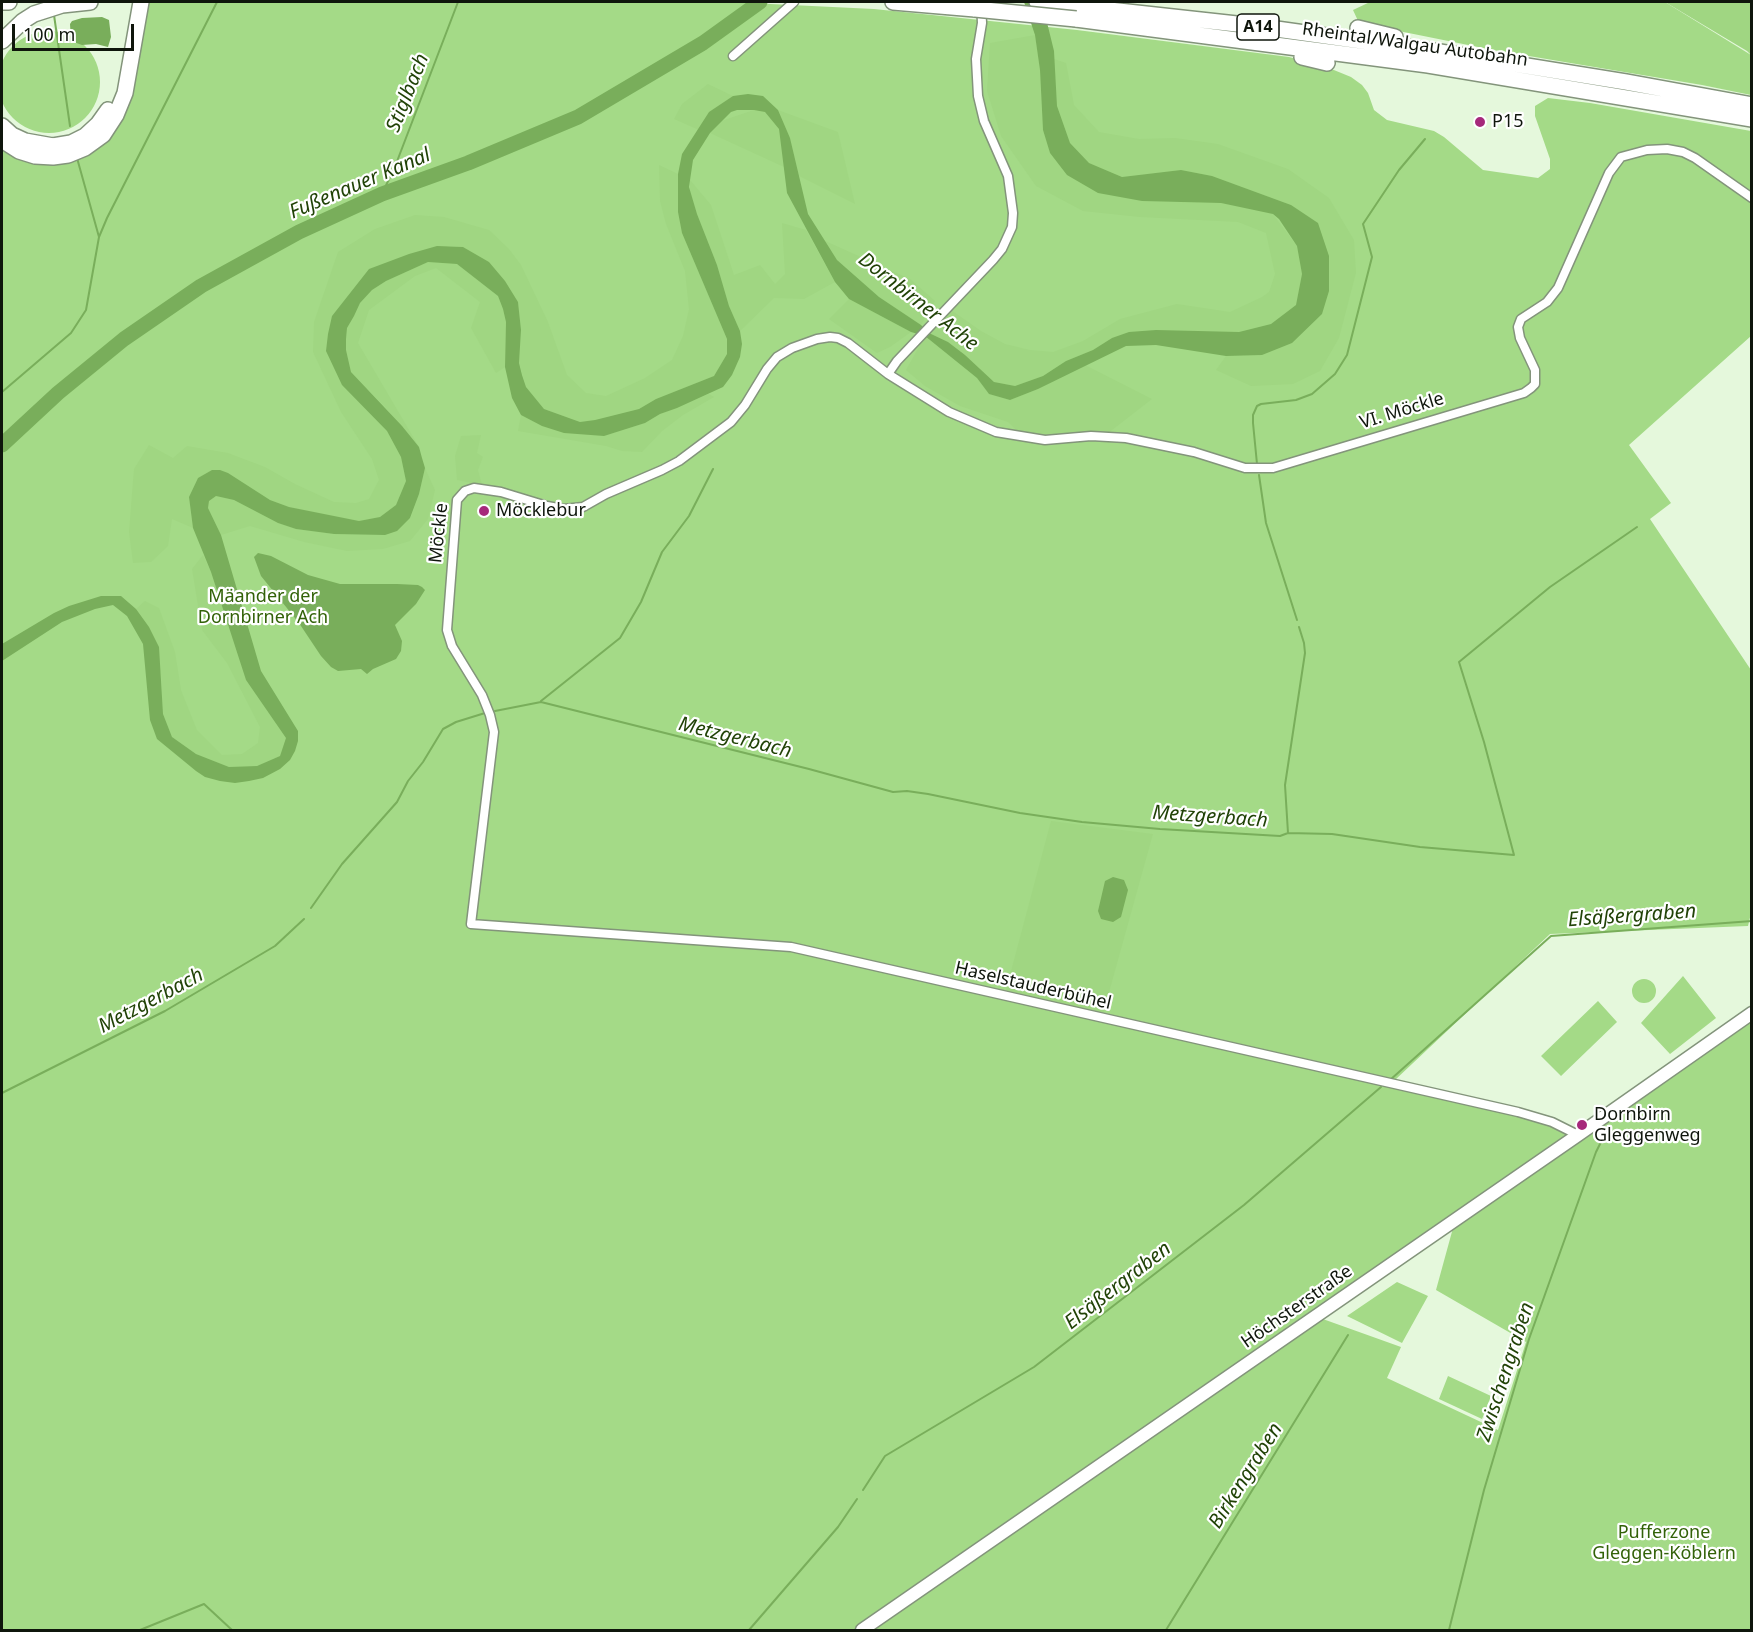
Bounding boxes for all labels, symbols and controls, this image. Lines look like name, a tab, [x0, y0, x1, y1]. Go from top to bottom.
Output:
scale bar	[15, 12, 136, 50]
road number: A14	[1237, 14, 1279, 40]
street label: Rheintal/Walgau Autobahn	[1301, 18, 1529, 72]
text: 100 m	[23, 22, 75, 46]
water label: Stiglbach	[381, 50, 435, 136]
place label: P15	[1492, 111, 1523, 133]
marker: P15	[1473, 115, 1487, 129]
water label: Fußenauer Kanal	[286, 143, 434, 225]
water label: Dornbirner Ache	[853, 248, 983, 356]
street label: VI. Möckle	[1357, 388, 1447, 434]
place label: Möcklebur	[496, 500, 586, 522]
street label: Möckle	[425, 502, 453, 564]
marker: Möcklebur	[477, 504, 491, 518]
park label: Mäander der Dornbirner Ach	[198, 586, 328, 628]
water label: Metzgerbach	[676, 712, 794, 764]
water label: Metzgerbach	[1152, 801, 1268, 833]
water label: Elsäßergraben	[1567, 900, 1697, 932]
street label: Haselstauderbühel	[953, 957, 1113, 1015]
water label: Metzgerbach	[94, 963, 208, 1039]
place label: Dornbirn Gleggenweg	[1594, 1104, 1701, 1146]
marker: Dornbirn Gleggenweg	[1575, 1118, 1589, 1132]
water label: Elsäßergraben	[1060, 1237, 1176, 1335]
street label: Höchsterstraße	[1237, 1261, 1357, 1353]
water label: Zwischengraben	[1472, 1299, 1540, 1445]
water label: Birkengraben	[1204, 1419, 1288, 1533]
park label: Pufferzone Gleggen-Köblern	[1592, 1522, 1736, 1564]

